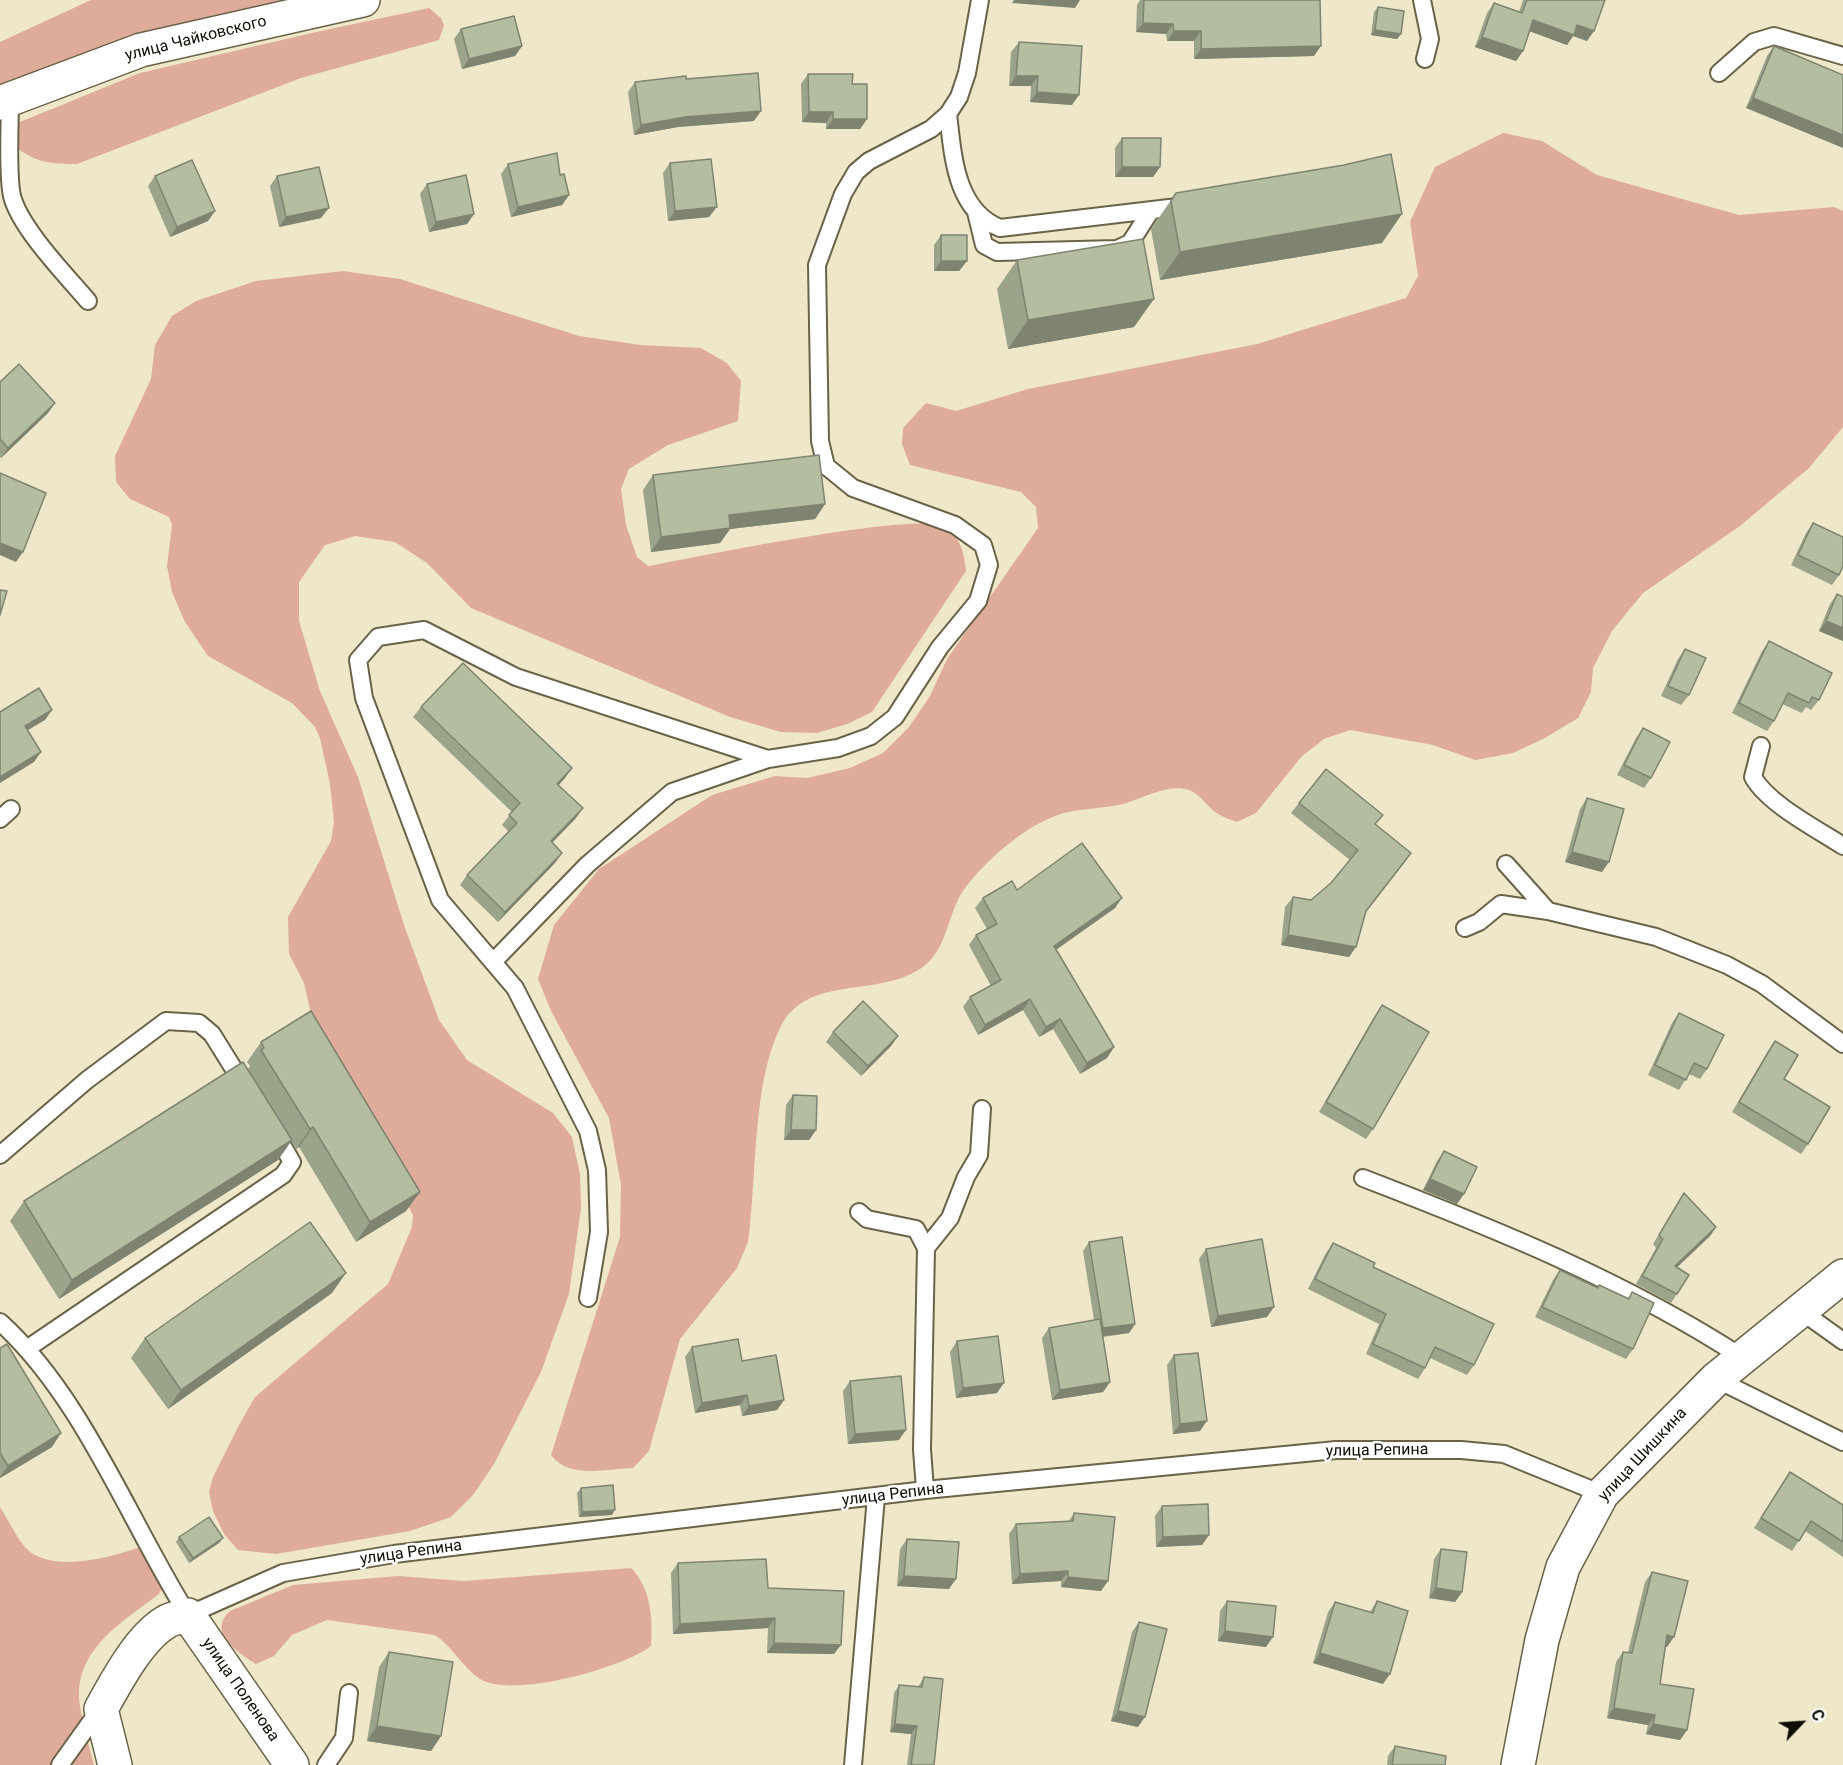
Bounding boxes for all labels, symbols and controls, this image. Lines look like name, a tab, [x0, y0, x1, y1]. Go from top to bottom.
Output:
street label: улица Чайковского	[123, 12, 269, 66]
street label: улица Шишкина	[1595, 1404, 1691, 1506]
street label: улица Репина	[1325, 1441, 1429, 1461]
street label: улица Репина	[841, 1479, 945, 1511]
street label: улица Репина	[359, 1536, 463, 1570]
street label: улица Поленова	[197, 1634, 283, 1746]
north arrow	[1771, 1693, 1831, 1753]
text: С	[1807, 1706, 1829, 1724]

